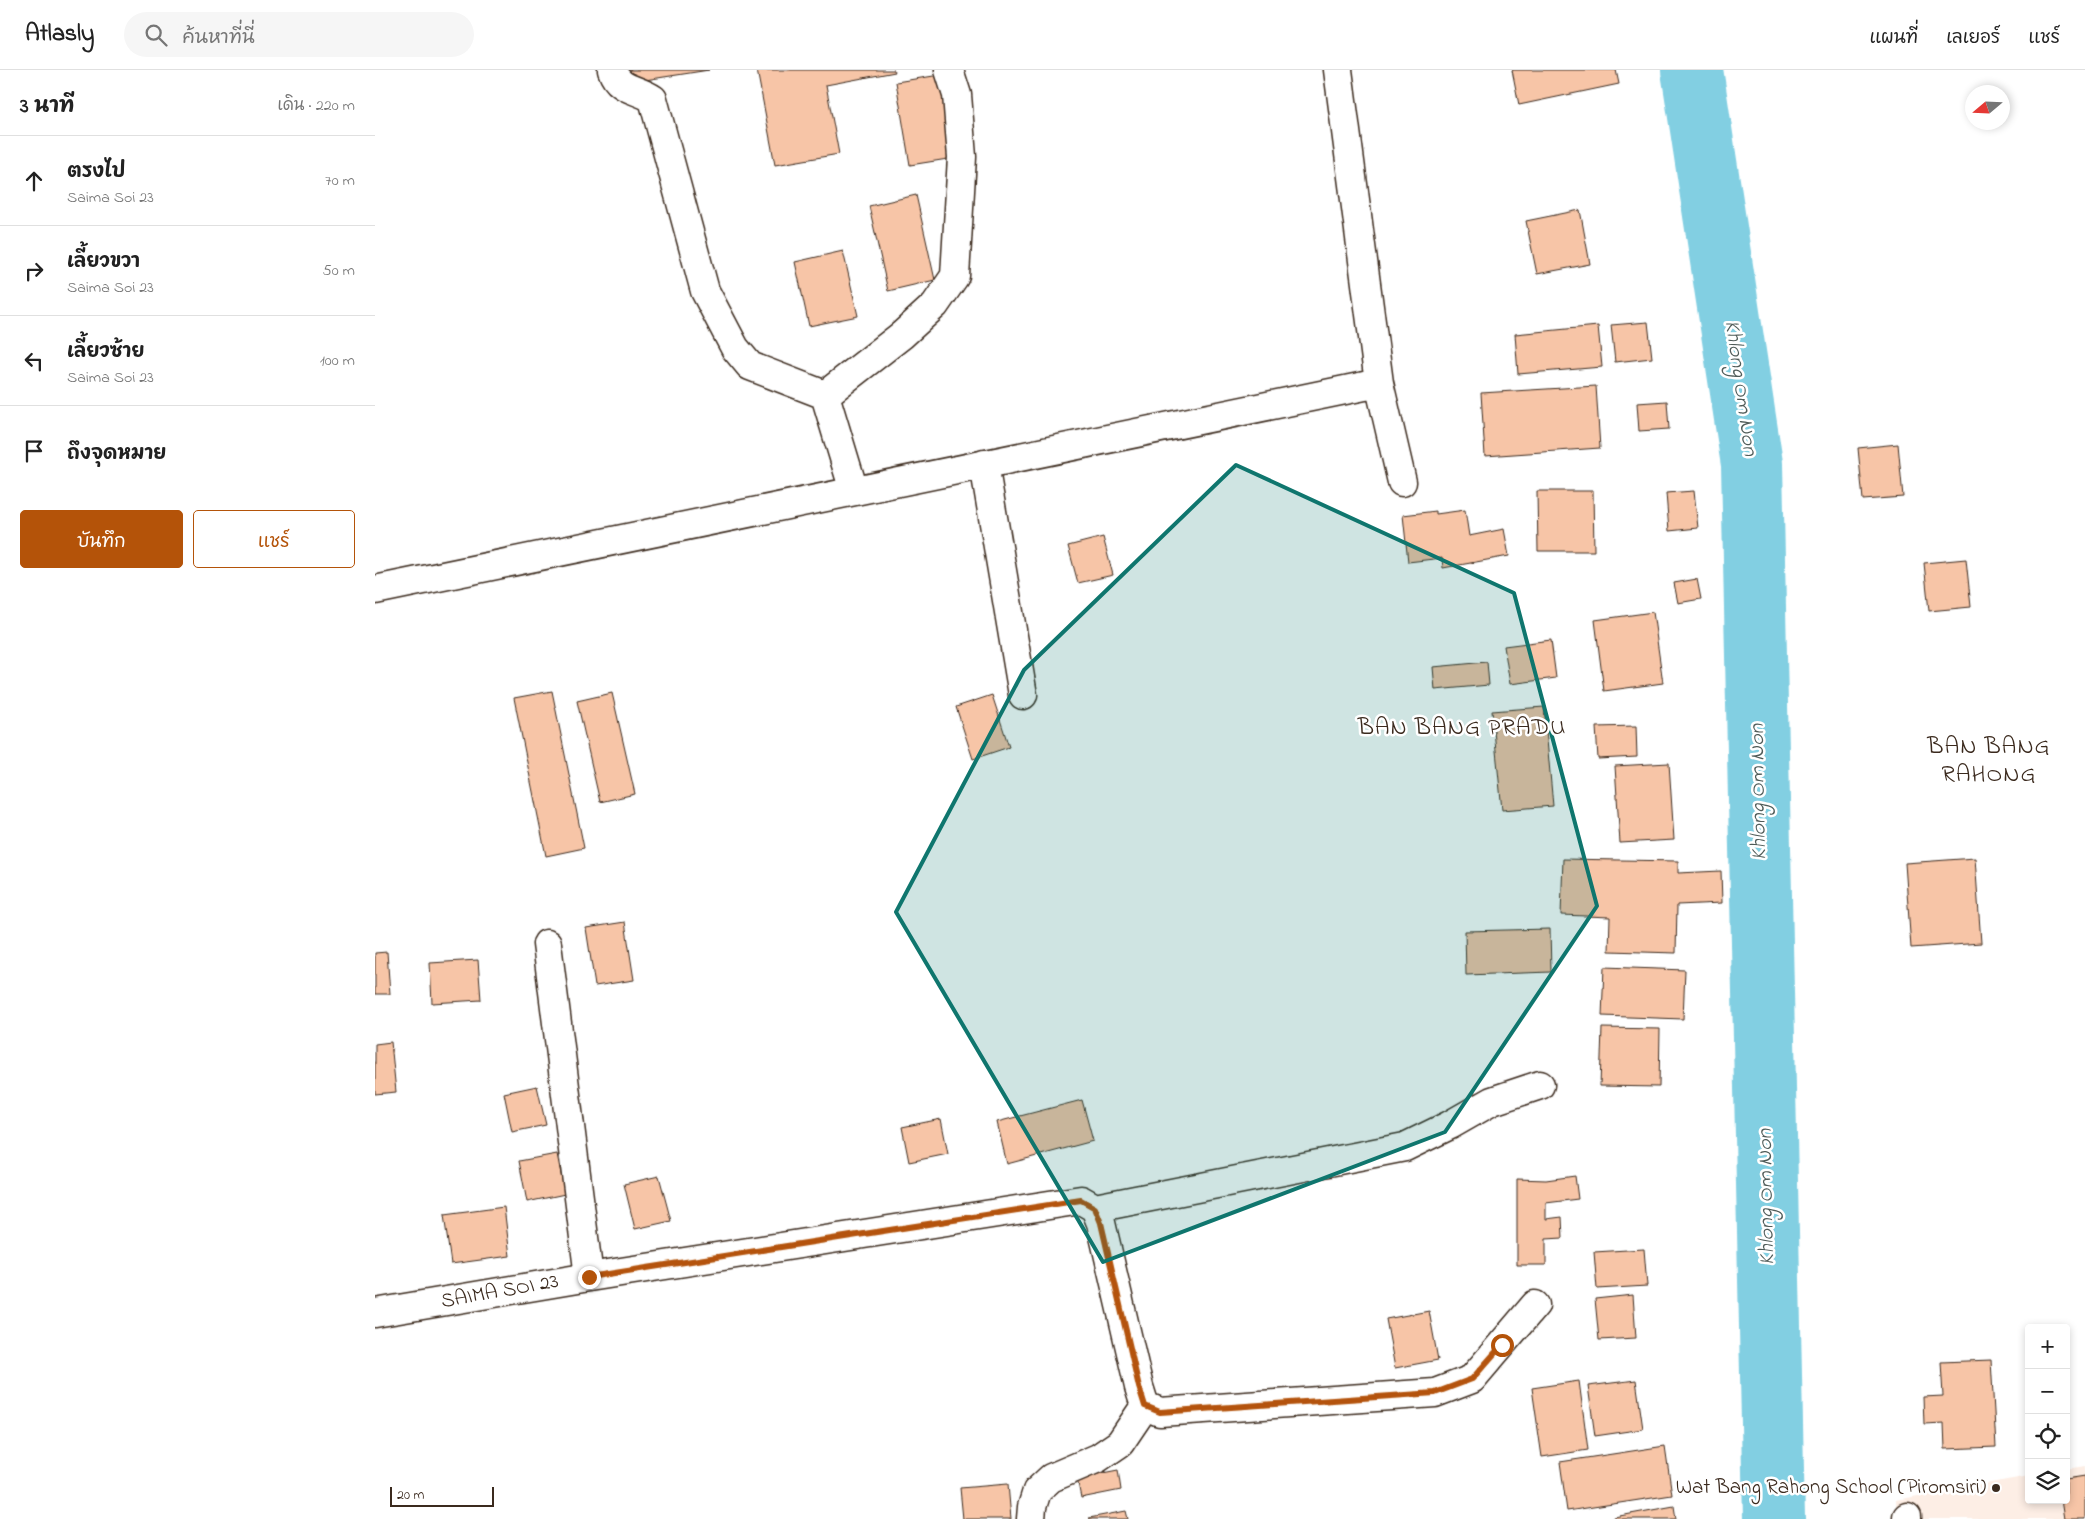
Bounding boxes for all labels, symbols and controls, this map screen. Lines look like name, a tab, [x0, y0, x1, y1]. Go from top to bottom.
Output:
search box	[124, 12, 474, 57]
text: Atlasly	[25, 17, 94, 52]
icon: search	[142, 21, 170, 49]
text: ค้นหาที่นี่	[182, 25, 255, 52]
text: แผนที่	[1870, 26, 1918, 52]
text: เลเยอร์	[1946, 26, 2000, 52]
text: แชร์	[2028, 26, 2060, 52]
north arrow	[1965, 85, 2010, 130]
text: 3 นาที	[20, 92, 74, 122]
text: เดิน · 220 m	[278, 94, 355, 118]
text: ตรงไป	[67, 159, 125, 186]
icon: ahead	[20, 167, 48, 195]
text: 70 m	[325, 169, 355, 193]
text: Saima Soi 23	[67, 186, 154, 210]
text: เลี้ยวขวา	[67, 249, 140, 276]
icon: right	[20, 257, 48, 285]
text: 50 m	[323, 259, 355, 283]
text: Saima Soi 23	[67, 276, 154, 300]
water label: Khlong Om Non	[1715, 318, 1766, 459]
text: เลี้ยวซ้าย	[67, 339, 144, 366]
icon: left	[20, 347, 48, 375]
text: 100 m	[320, 349, 355, 373]
text: Saima Soi 23	[67, 366, 154, 390]
icon: arrive	[20, 437, 48, 465]
text: ถึงจุดหมาย	[67, 441, 166, 468]
button: บันทึก	[20, 510, 183, 568]
button: แชร์	[193, 510, 355, 568]
district label: BAN BANG PRADU	[1357, 711, 1566, 746]
water label: Khlong Om Non	[1742, 722, 1776, 861]
district label: BAN BANG RAHONG	[1926, 730, 2051, 793]
water label: Khlong Om Non	[1750, 1127, 1784, 1266]
route end	[578, 1266, 601, 1289]
street label: SAIMA SOI 23	[439, 1267, 561, 1317]
map controls	[2025, 1324, 2070, 1504]
button: +	[2025, 1324, 2070, 1369]
route start	[1491, 1334, 1514, 1357]
button: −	[2025, 1369, 2070, 1414]
button: locate	[2025, 1414, 2070, 1459]
button: layers	[2025, 1459, 2070, 1504]
place label: Wat Bang Rahong School (Piromsiri)	[1676, 1473, 1986, 1505]
marker: Wat Bang Rahong School (Piromsiri)	[1990, 1482, 2002, 1494]
scale bar	[390, 1484, 494, 1507]
text: 20 m	[397, 1485, 424, 1506]

